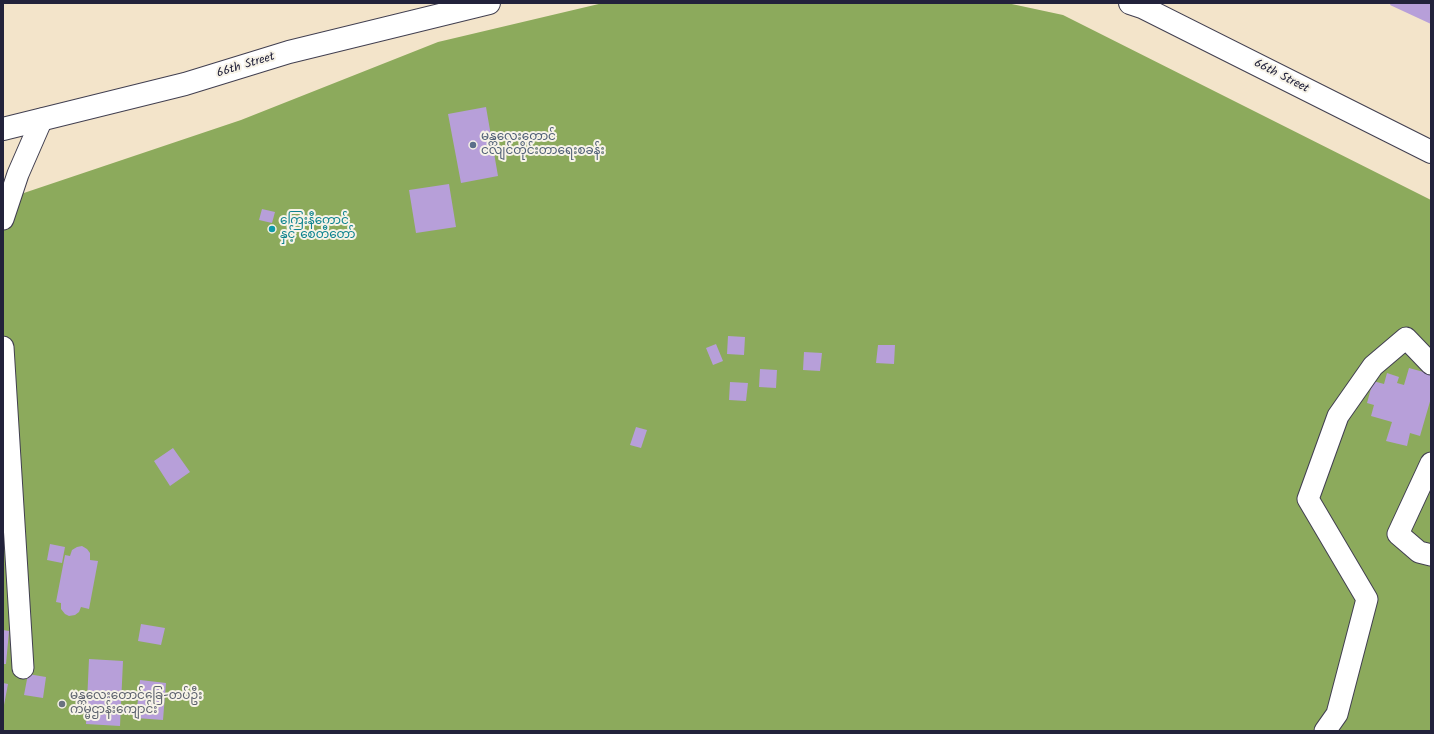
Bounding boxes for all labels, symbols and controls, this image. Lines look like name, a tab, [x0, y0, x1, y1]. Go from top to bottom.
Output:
street label: 66th Street	[215, 50, 277, 82]
street label: 66th Street	[1251, 57, 1311, 97]
place label: မန္တလေးတောင် ငလျင်တိုင်းတာရေးစခန်း	[481, 131, 605, 159]
marker: မန္တလေးတောင် ငလျင်တိုင်းတာရေးစခန်း	[468, 140, 478, 150]
place label: ကြေးနီတောင် နှင့် စေတီတော်	[280, 215, 356, 243]
marker: ကြေးနီတောင် နှင့် စေတီတော်	[267, 224, 277, 234]
place label: မန္တလေးတောင်ခြေ-တပ်ဦး ကမ္မဌာန်းကျောင်း	[70, 690, 202, 718]
marker: မန္တလေးတောင်ခြေ-တပ်ဦး ကမ္မဌာန်းကျောင်း	[57, 699, 67, 709]

